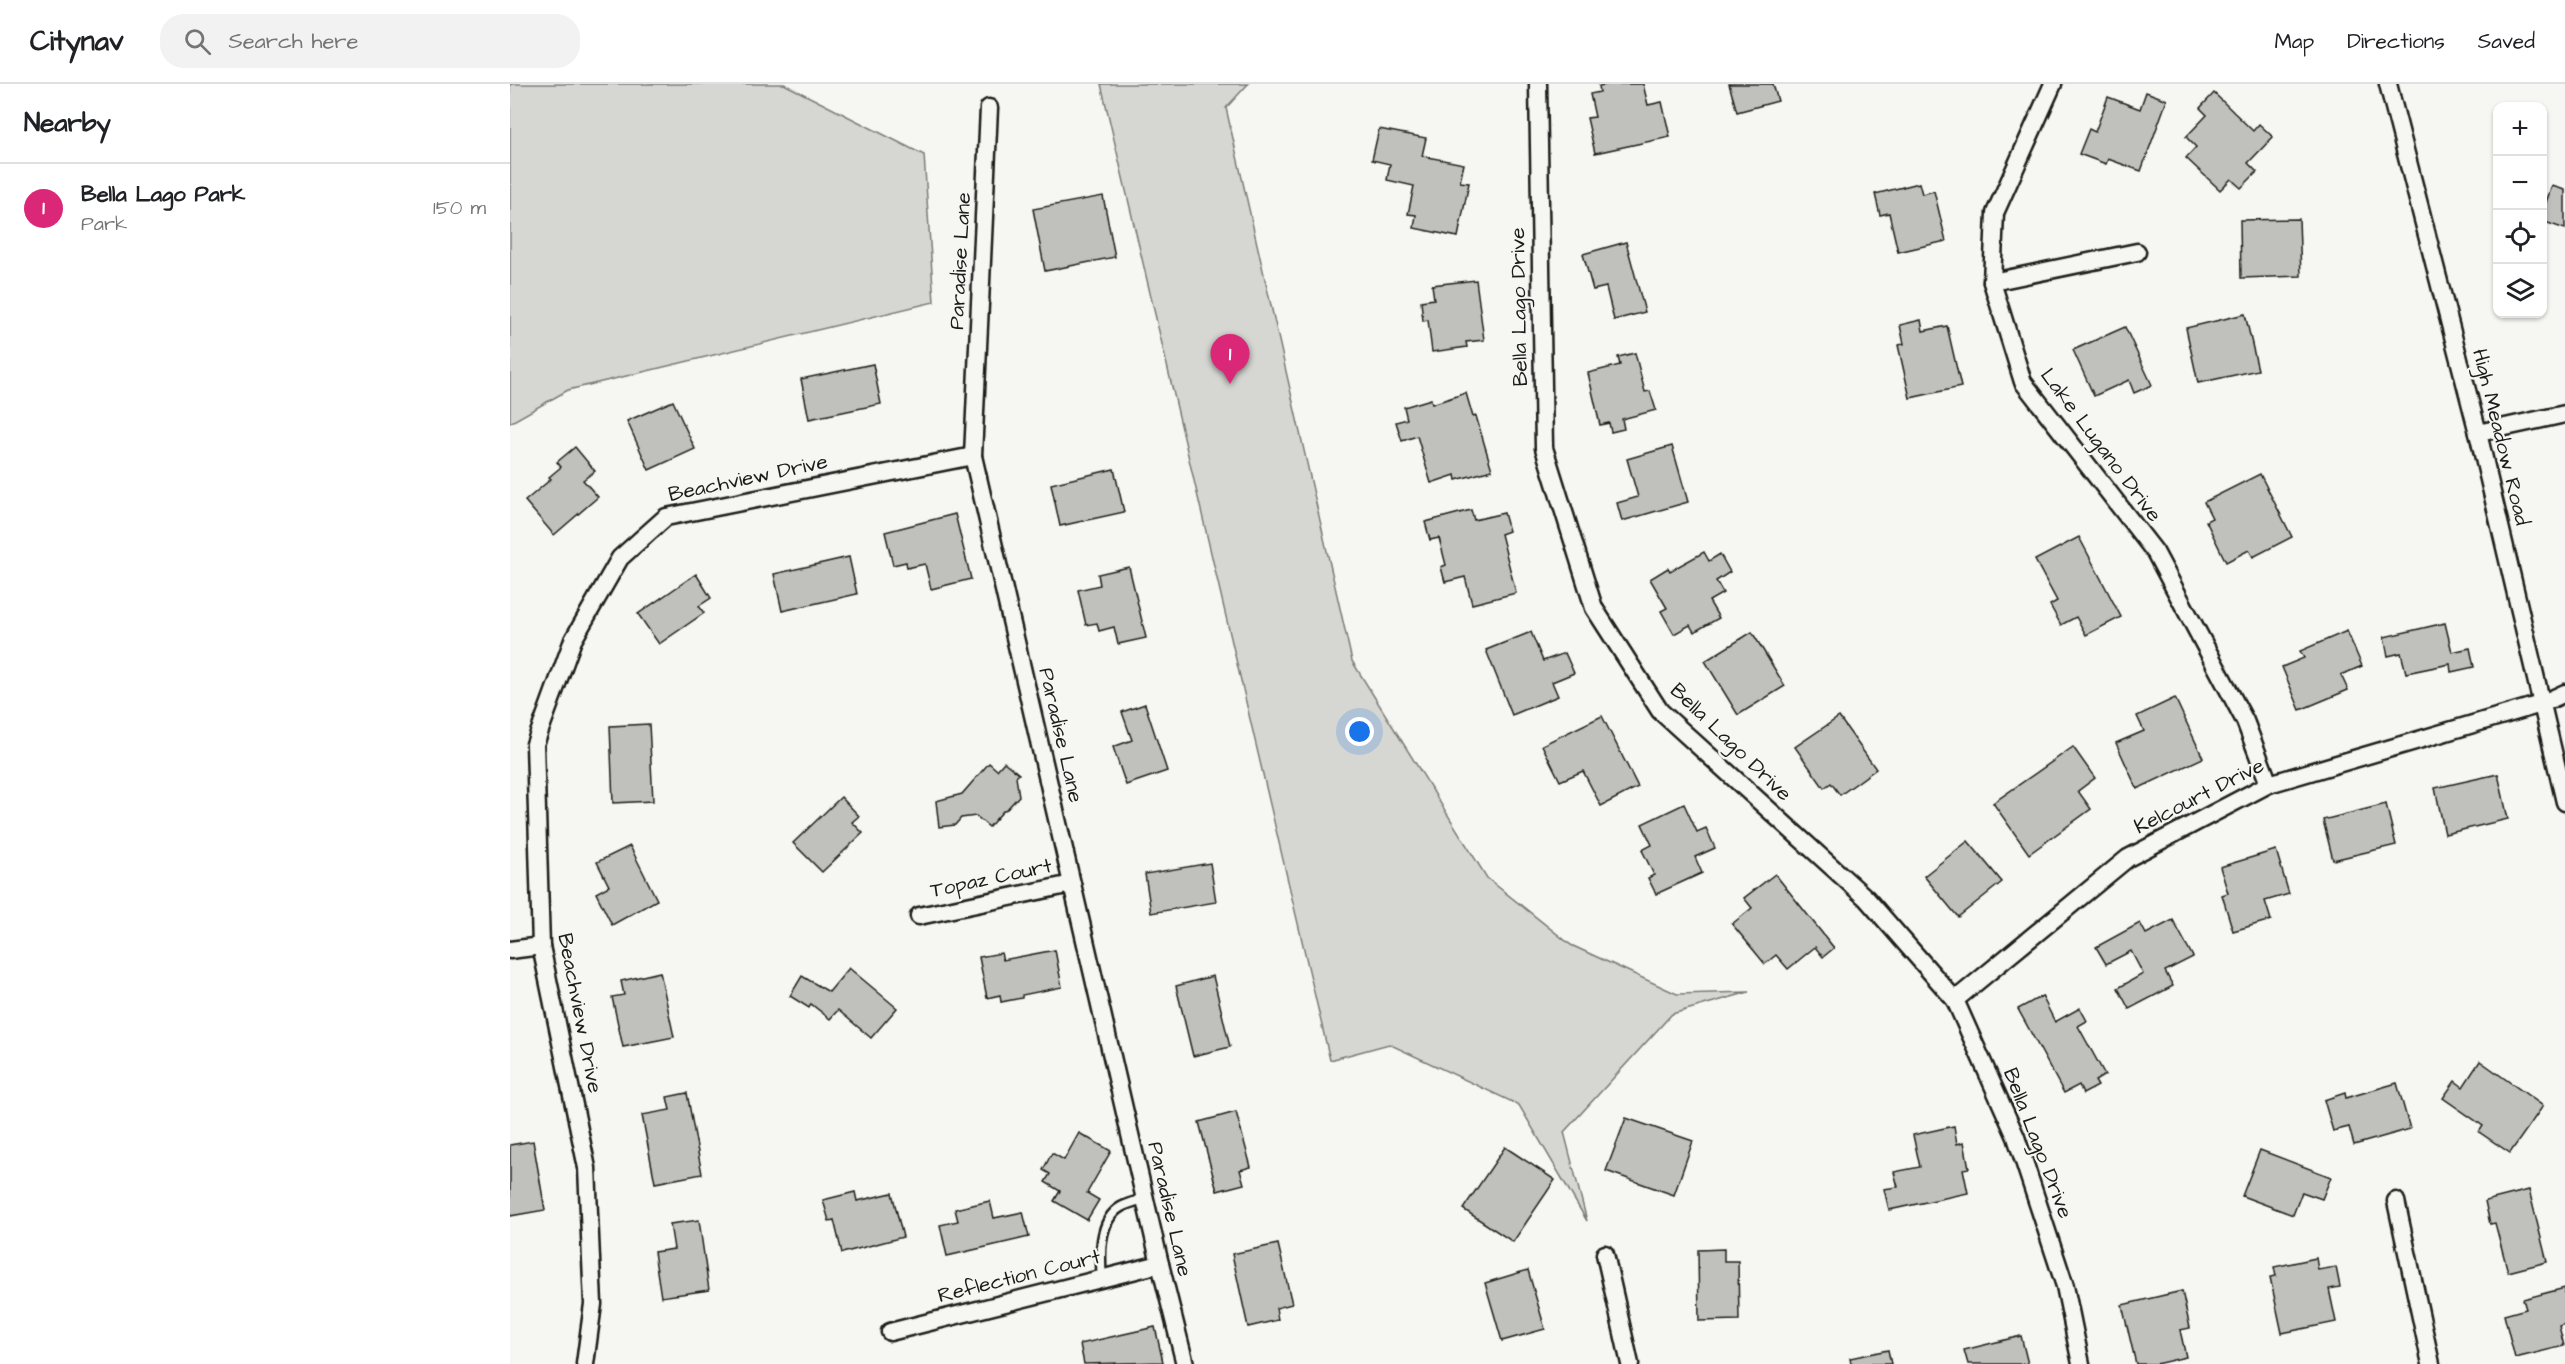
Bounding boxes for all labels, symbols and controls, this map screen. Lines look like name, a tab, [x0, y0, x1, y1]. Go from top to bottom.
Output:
search box	[160, 14, 580, 68]
text: Citynav	[30, 22, 124, 61]
icon: search	[181, 25, 214, 58]
text: Search here	[229, 26, 358, 57]
text: Map	[2274, 27, 2314, 56]
text: Directions	[2347, 27, 2445, 56]
text: Saved	[2478, 27, 2535, 56]
map controls	[2493, 102, 2547, 318]
button: +	[2493, 102, 2547, 156]
text: Nearby	[24, 105, 111, 141]
button: −	[2493, 156, 2547, 210]
text: Bella Lago Park	[81, 179, 245, 210]
street label: Paradise Lane	[942, 191, 978, 331]
text: 1	[42, 194, 45, 222]
text: 150 m	[433, 194, 486, 222]
text: Park	[81, 210, 127, 238]
button: locate	[2493, 210, 2547, 264]
street label: Bella Lago Drive	[1503, 227, 1537, 387]
button: layers	[2493, 264, 2547, 318]
pin: 1	[1210, 334, 1250, 384]
street label: High Meadow Road	[2463, 346, 2537, 529]
street label: Lake Lugano Drive	[2032, 362, 2169, 529]
street label: Beachview Drive	[666, 447, 830, 509]
street label: Paradise Lane	[1031, 665, 1091, 805]
street label: Bella Lago Drive	[1662, 676, 1798, 809]
your location	[1345, 717, 1374, 746]
street label: Kelcourt Drive	[2129, 751, 2269, 841]
street label: Topaz Court	[928, 851, 1055, 906]
street label: Beachview Drive	[550, 931, 610, 1095]
street label: Bella Lago Drive	[1994, 1064, 2080, 1223]
street label: Paradise Lane	[1140, 1139, 1200, 1279]
street label: Reflection Court	[935, 1242, 1104, 1310]

